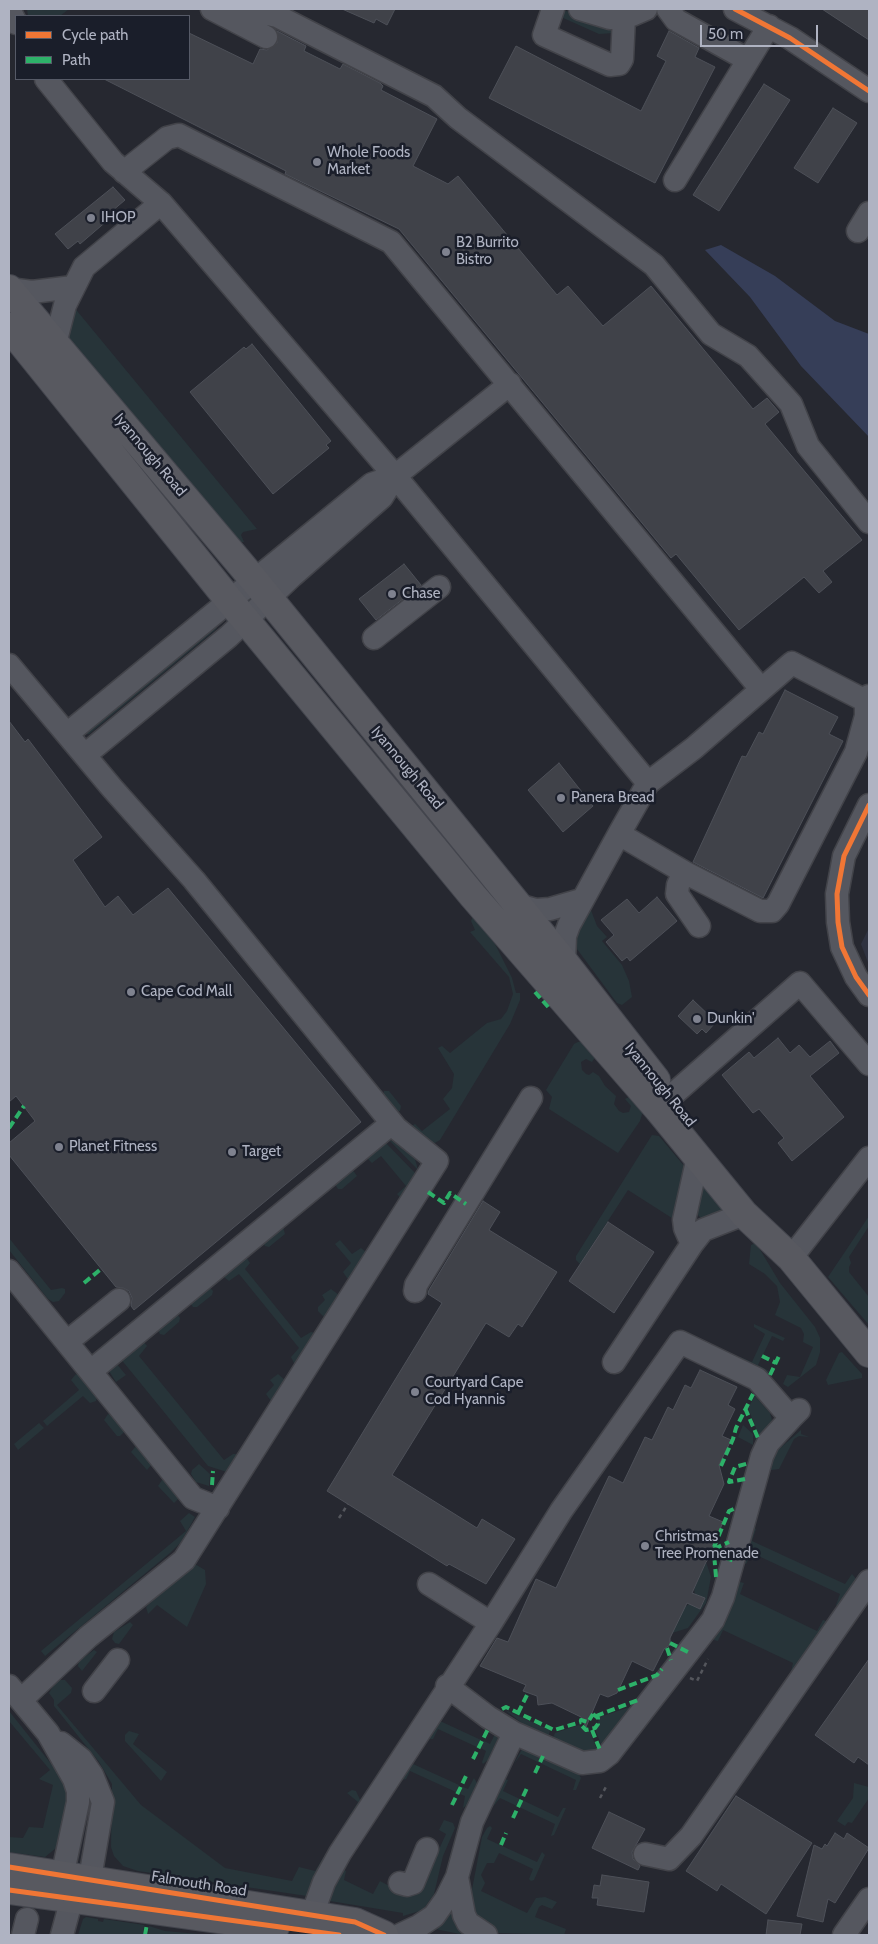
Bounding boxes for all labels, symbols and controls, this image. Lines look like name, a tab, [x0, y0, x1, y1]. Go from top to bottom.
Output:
legend	[15, 15, 190, 80]
scale bar	[703, 15, 820, 47]
text: 50 m	[708, 25, 743, 43]
text: Cycle path	[62, 26, 128, 44]
text: Path	[62, 51, 91, 69]
place label: Whole Foods Market	[327, 144, 410, 179]
marker: Whole Foods Market	[311, 156, 323, 168]
place label: IHOP	[101, 209, 136, 227]
marker: IHOP	[85, 212, 97, 224]
place label: B2 Burrito Bistro	[456, 234, 519, 269]
marker: B2 Burrito Bistro	[440, 246, 452, 258]
street label: Iyannough Road	[110, 410, 190, 500]
place label: Chase	[402, 585, 440, 603]
marker: Chase	[386, 588, 398, 600]
street label: Iyannough Road	[367, 723, 447, 813]
place label: Panera Bread	[571, 789, 654, 807]
marker: Panera Bread	[555, 792, 567, 804]
place label: Cape Cod Mall	[141, 983, 232, 1001]
marker: Cape Cod Mall	[125, 986, 137, 998]
place label: Dunkin'	[707, 1010, 755, 1028]
marker: Dunkin'	[691, 1013, 703, 1025]
street label: Iyannough Road	[621, 1039, 699, 1131]
place label: Planet Fitness	[69, 1138, 157, 1156]
marker: Planet Fitness	[53, 1141, 65, 1153]
place label: Target	[242, 1143, 281, 1161]
marker: Target	[226, 1146, 238, 1158]
place label: Courtyard Cape Cod Hyannis	[425, 1374, 523, 1409]
marker: Courtyard Cape Cod Hyannis	[409, 1386, 421, 1398]
place label: Christmas Tree Promenade	[655, 1528, 759, 1563]
marker: Christmas Tree Promenade	[639, 1540, 651, 1552]
street label: Falmouth Road	[150, 1868, 248, 1900]

